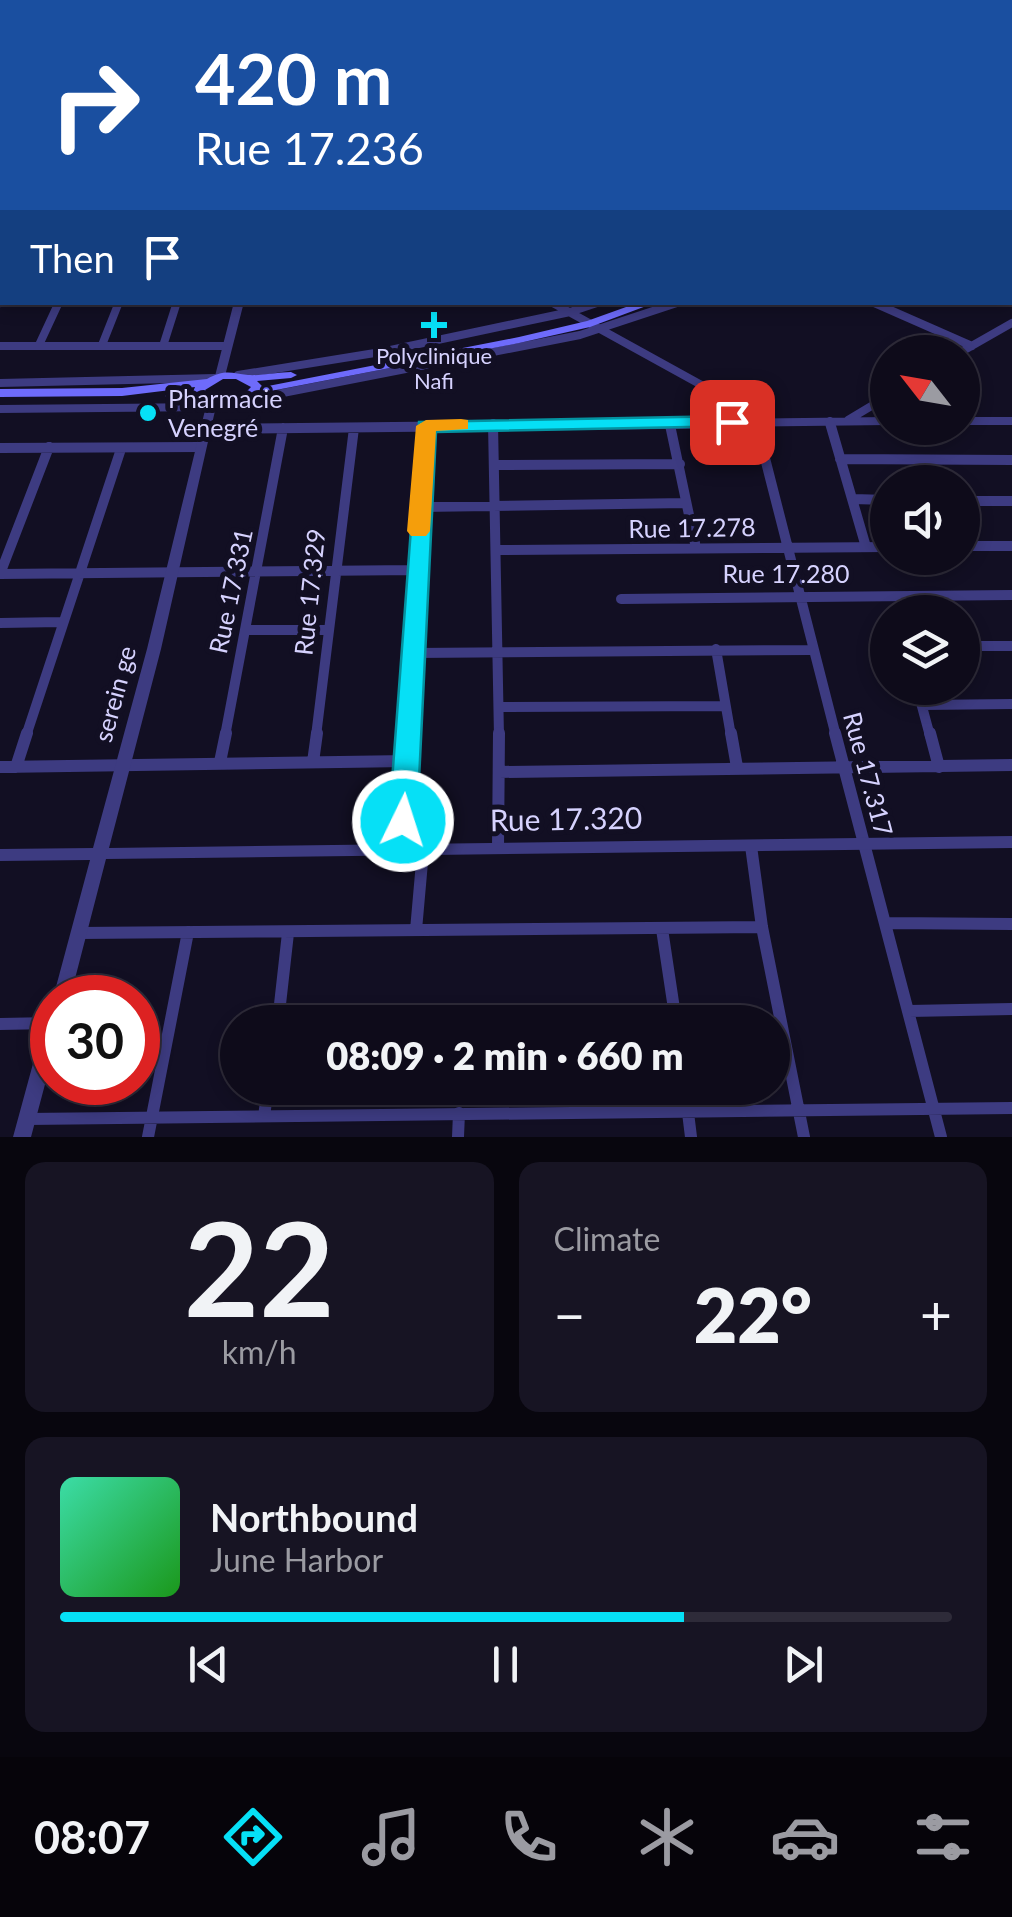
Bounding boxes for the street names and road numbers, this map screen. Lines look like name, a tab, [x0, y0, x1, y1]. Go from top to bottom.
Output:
street label: Rue 17.278	[628, 511, 756, 543]
street label: Rue 17.331	[202, 526, 258, 656]
street label: Rue 17.329	[287, 527, 331, 657]
street label: Rue 17.280	[722, 558, 850, 588]
street label: serein ge	[87, 642, 141, 745]
street label: Rue 17.317	[838, 708, 900, 839]
street label: Rue 17.320	[489, 799, 643, 837]

